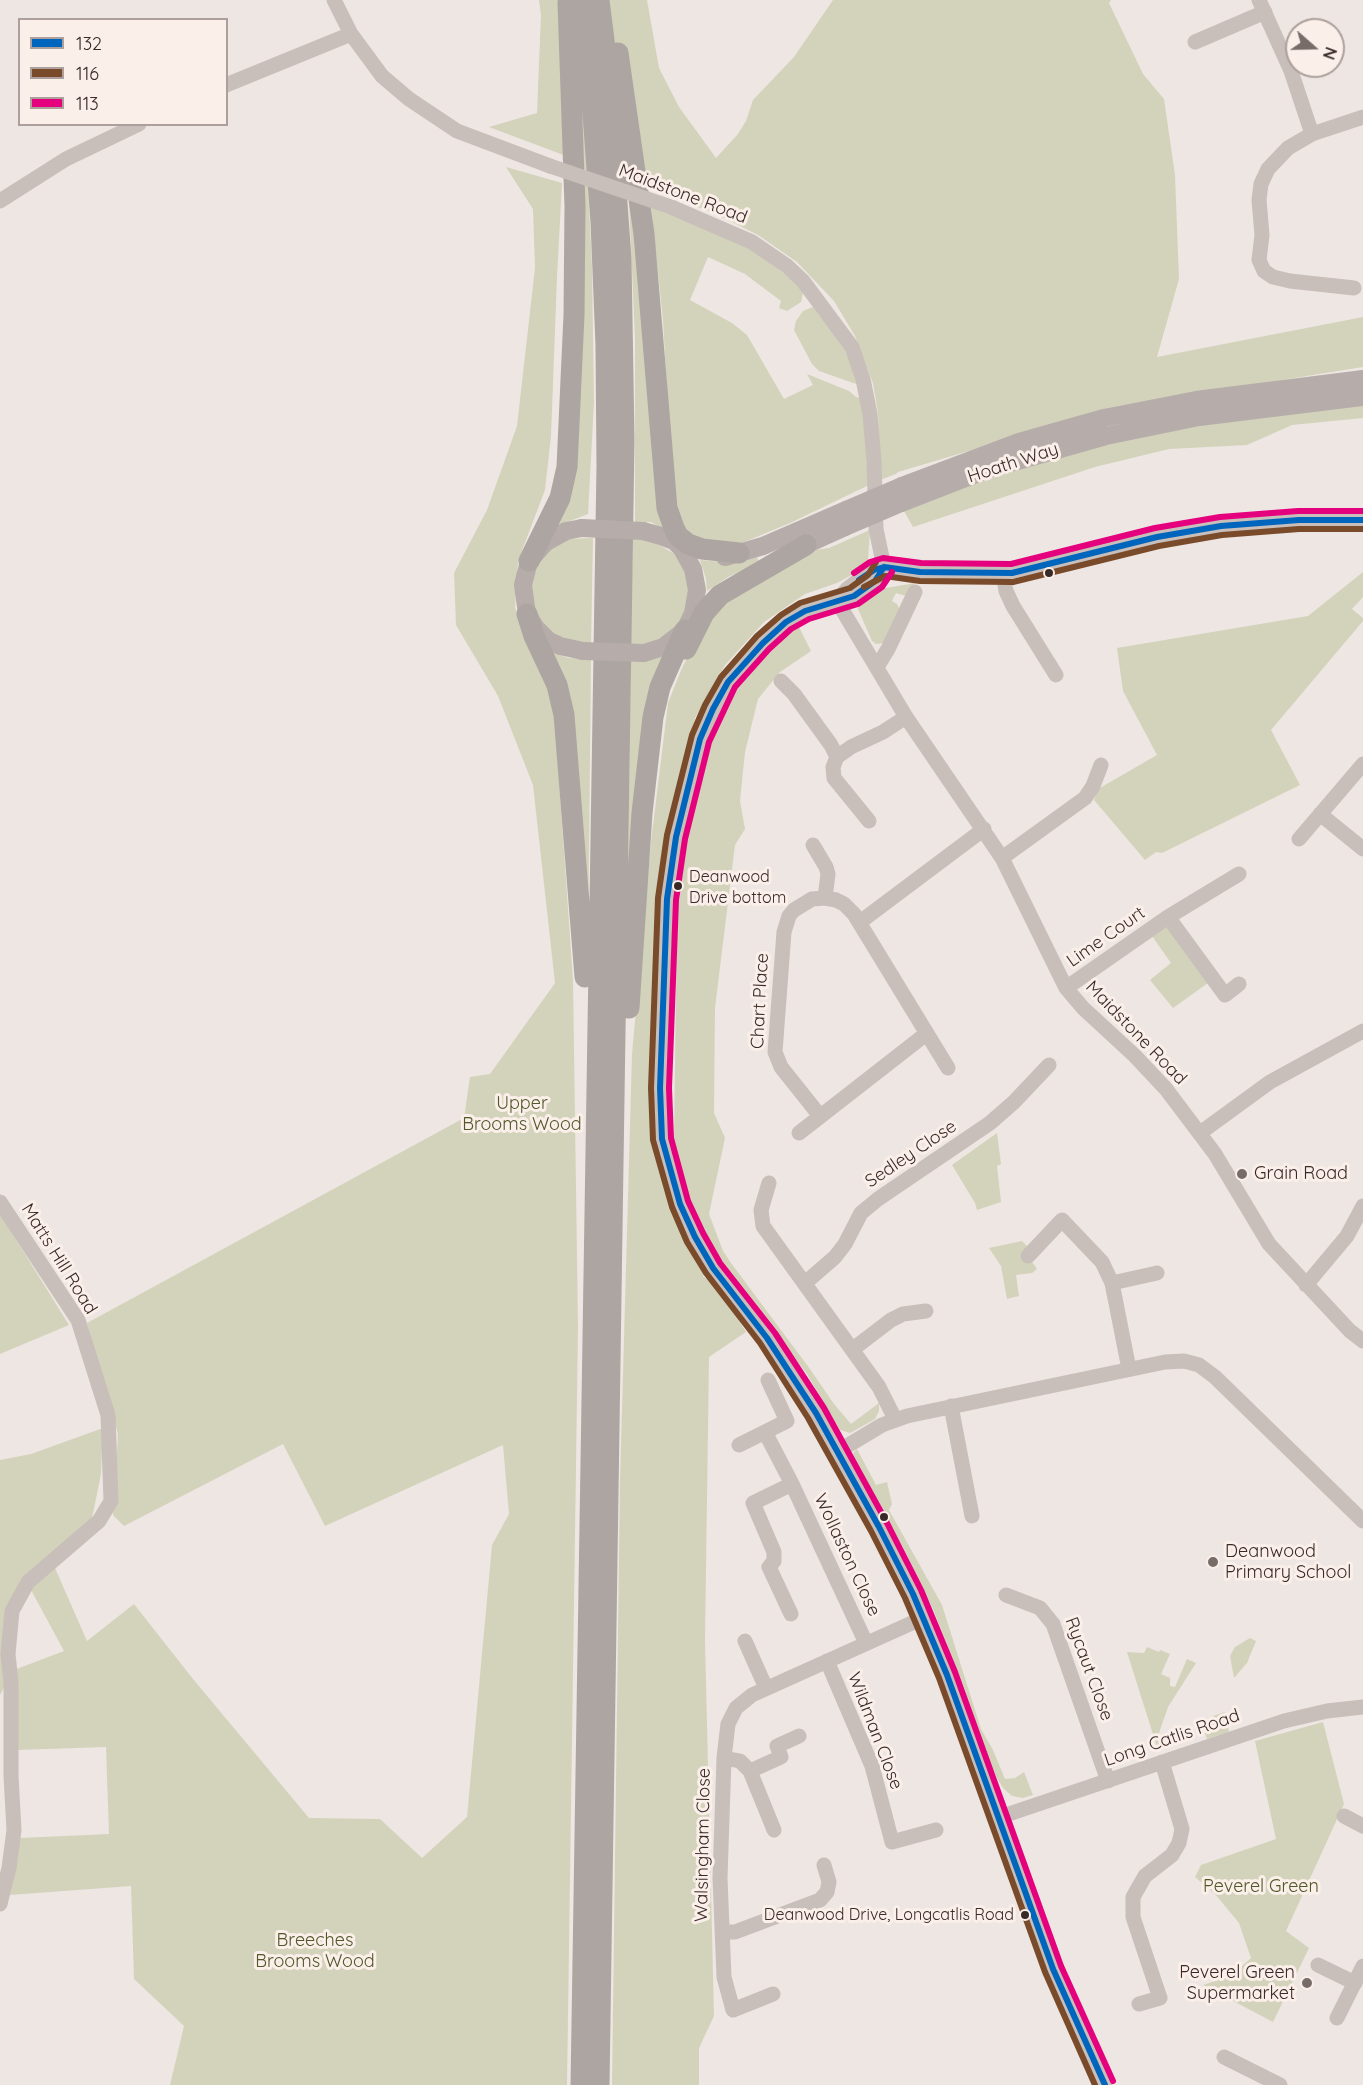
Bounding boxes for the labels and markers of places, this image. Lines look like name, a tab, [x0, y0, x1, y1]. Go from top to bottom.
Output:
unlabelled marker	[1043, 567, 1055, 579]
place label: Deanwood Drive bottom	[689, 867, 786, 905]
marker: Deanwood Drive bottom	[672, 880, 684, 892]
place label: Grain Road	[1254, 1163, 1348, 1185]
marker: Grain Road	[1235, 1167, 1249, 1181]
unlabelled marker	[878, 1511, 890, 1523]
place label: Deanwood Primary School	[1225, 1541, 1351, 1584]
marker: Deanwood Primary School	[1206, 1555, 1220, 1569]
place label: Deanwood Drive, Longcatlis Road	[764, 1905, 1014, 1925]
marker: Deanwood Drive, Longcatlis Road	[1019, 1909, 1031, 1921]
place label: Peverel Green Supermarket	[1179, 1962, 1295, 2004]
marker: Peverel Green Supermarket	[1300, 1976, 1314, 1990]

